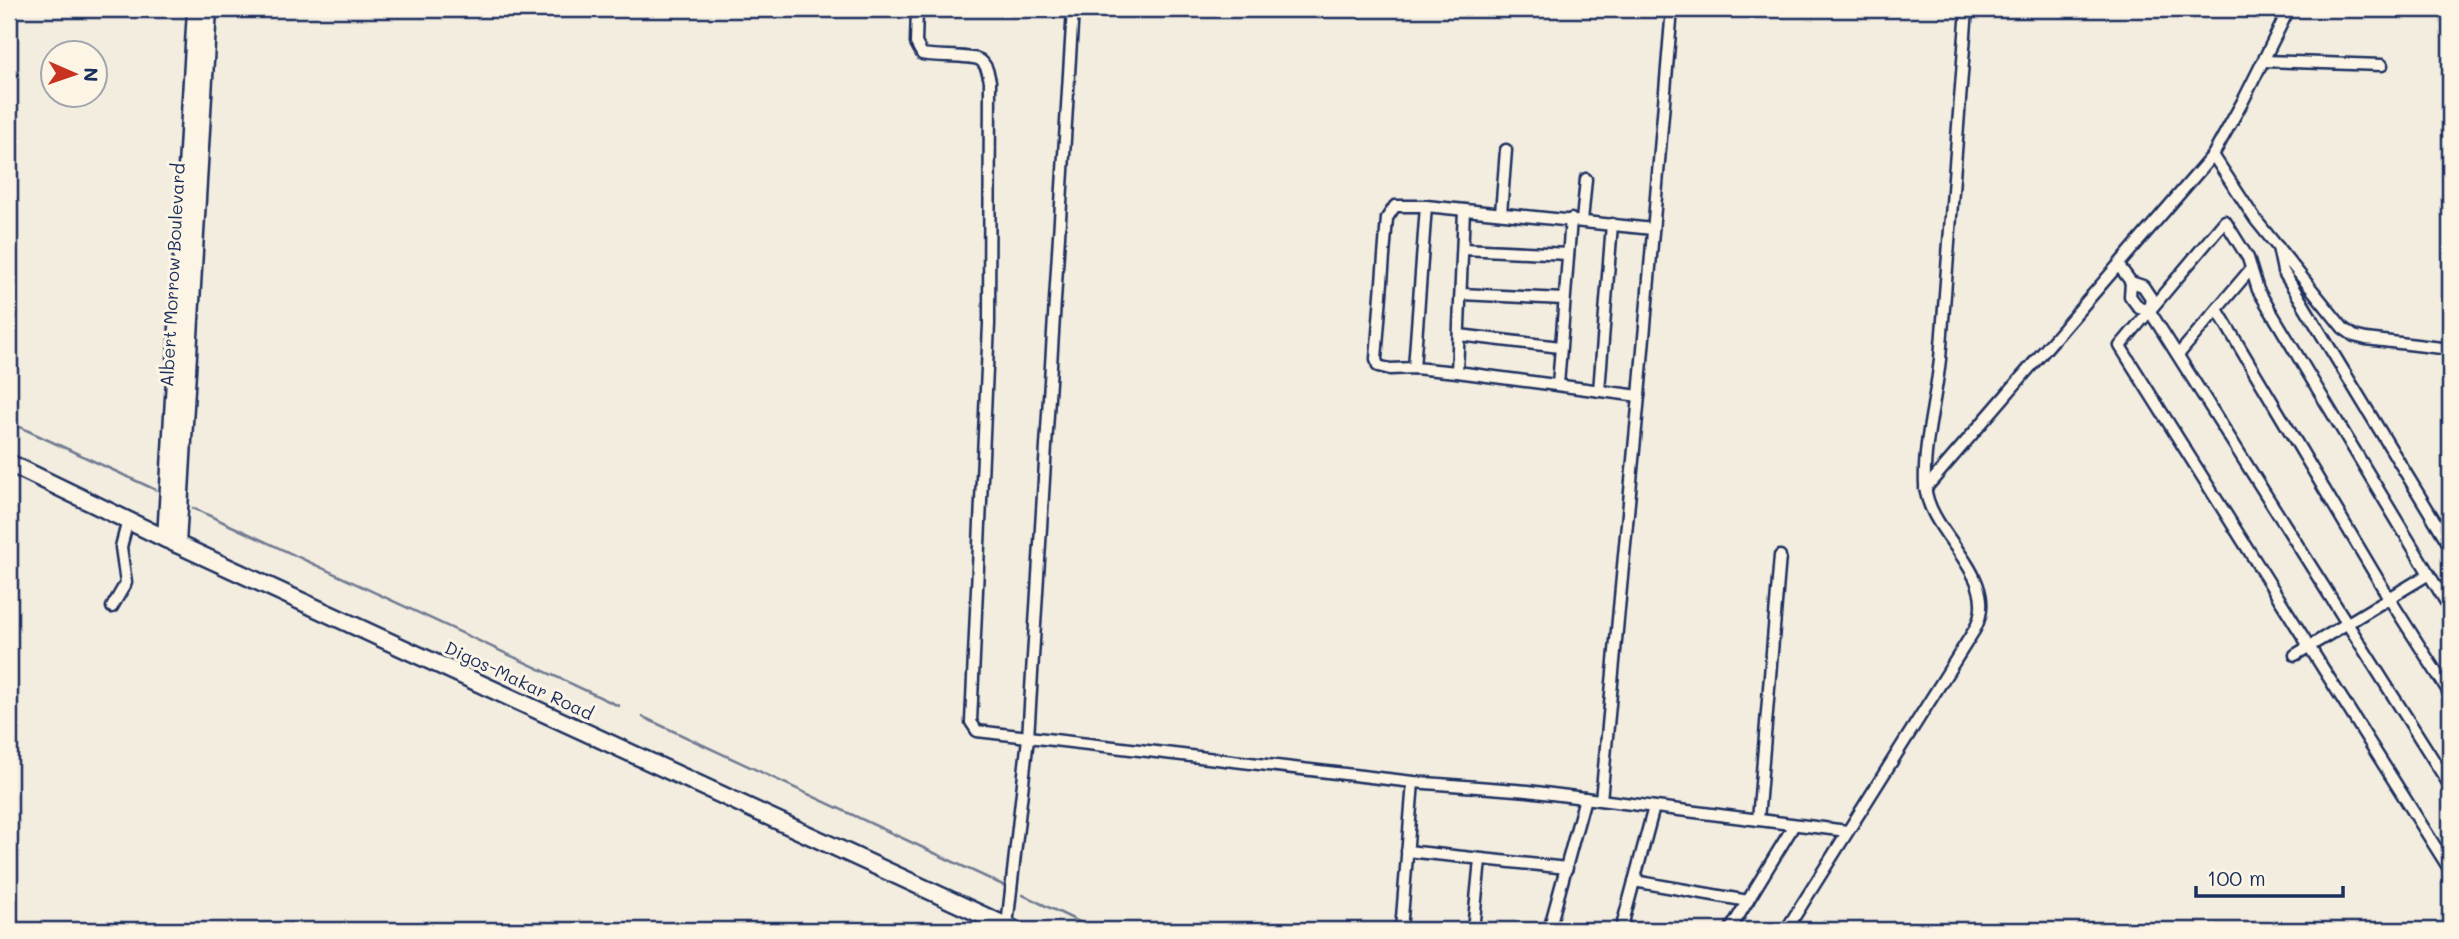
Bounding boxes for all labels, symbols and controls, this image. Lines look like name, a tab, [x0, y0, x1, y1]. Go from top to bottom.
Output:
north arrow	[38, 38, 108, 108]
text: N	[79, 67, 104, 82]
street label: Albert Morrow Boulevard	[154, 162, 190, 388]
street label: Digos-Makar Road	[441, 635, 598, 725]
scale bar	[2196, 855, 2344, 899]
text: 100 m	[2207, 864, 2266, 891]

